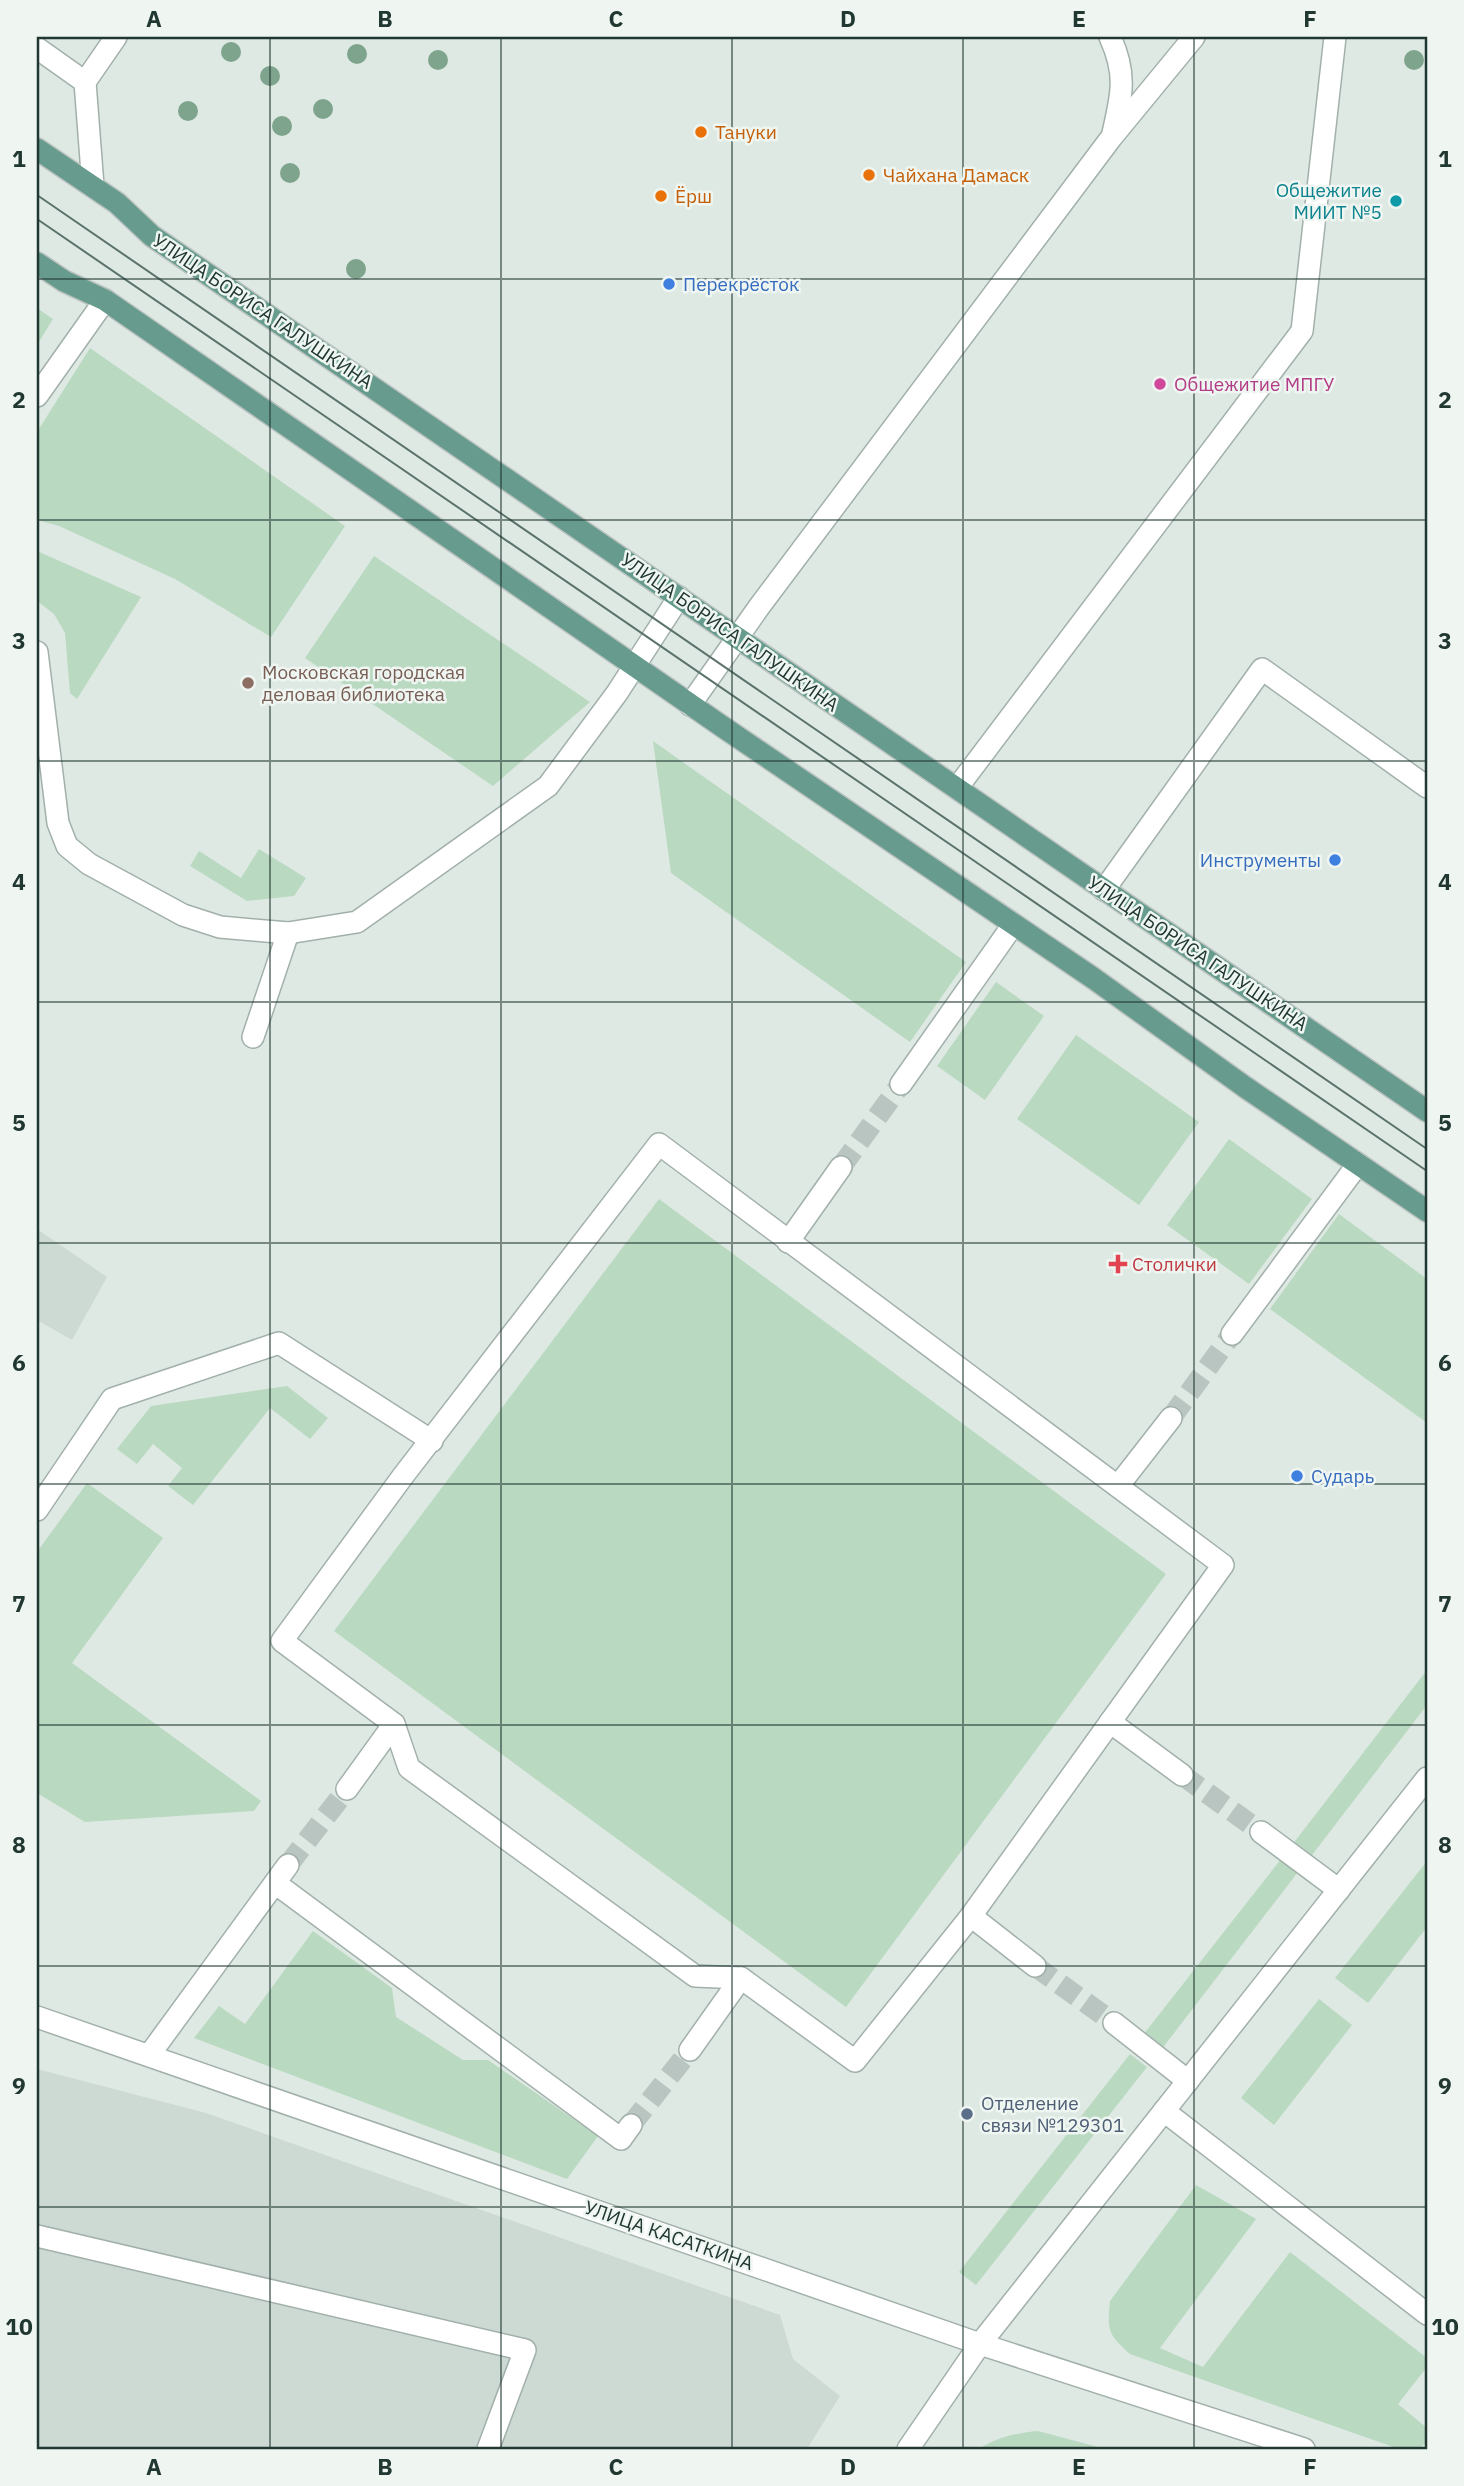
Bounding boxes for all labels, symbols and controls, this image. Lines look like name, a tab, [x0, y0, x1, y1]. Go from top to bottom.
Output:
text: A	[146, 3, 162, 33]
text: B	[377, 3, 393, 33]
text: C	[609, 3, 624, 33]
text: D	[840, 3, 856, 33]
text: E	[1072, 3, 1086, 33]
text: F	[1303, 3, 1317, 33]
place label: Тануки	[715, 120, 777, 144]
marker: Тануки	[693, 124, 709, 140]
text: 1	[12, 143, 26, 173]
text: 1	[1438, 143, 1452, 173]
place label: Чайхана Дамаск	[883, 163, 1029, 187]
marker: Чайхана Дамаск	[861, 167, 877, 183]
place label: Общежитие МИИТ №5	[1276, 178, 1382, 224]
place label: Ёрш	[675, 184, 712, 208]
marker: Ёрш	[653, 188, 669, 204]
marker: Общежитие МИИТ №5	[1388, 193, 1404, 209]
street label: УЛИЦА БОРИСА ГАЛУШКИНА	[148, 228, 378, 394]
place label: Перекрёсток	[683, 272, 799, 296]
marker: Перекрёсток	[661, 276, 677, 292]
place label: Общежитие МПГУ	[1174, 372, 1334, 396]
marker: Общежитие МПГУ	[1152, 376, 1168, 392]
text: 2	[12, 384, 26, 414]
text: 2	[1438, 384, 1452, 414]
street label: УЛИЦА БОРИСА ГАЛУШКИНА	[616, 547, 844, 717]
text: 3	[12, 625, 26, 655]
text: 3	[1438, 625, 1452, 655]
place label: Московская городская деловая библиотека	[262, 660, 465, 706]
marker: Московская городская деловая библиотека	[240, 675, 256, 691]
place label: Инструменты	[1200, 848, 1321, 872]
marker: Инструменты	[1327, 852, 1343, 868]
text: 4	[12, 866, 26, 896]
text: 4	[1438, 866, 1452, 896]
street label: УЛИЦА БОРИСА ГАЛУШКИНА	[1083, 870, 1313, 1036]
text: 5	[12, 1107, 26, 1137]
text: 5	[1438, 1107, 1452, 1137]
place label: Столички	[1132, 1252, 1217, 1276]
marker: Столички	[1110, 1256, 1126, 1272]
text: 6	[12, 1347, 26, 1377]
text: 6	[1438, 1347, 1452, 1377]
place label: Сударь	[1311, 1464, 1374, 1488]
marker: Сударь	[1289, 1468, 1305, 1484]
text: 7	[12, 1588, 26, 1618]
text: 7	[1438, 1588, 1452, 1618]
text: 8	[12, 1829, 26, 1859]
text: 8	[1438, 1829, 1452, 1859]
text: 9	[12, 2070, 26, 2100]
text: 9	[1438, 2070, 1452, 2100]
place label: Отделение связи №129301	[981, 2091, 1124, 2137]
marker: Отделение связи №129301	[959, 2106, 975, 2122]
street label: УЛИЦА КАСАТКИНА	[581, 2195, 757, 2275]
text: 10	[5, 2311, 33, 2341]
text: 10	[1431, 2311, 1459, 2341]
text: A	[146, 2451, 162, 2481]
text: B	[377, 2451, 393, 2481]
text: C	[609, 2451, 624, 2481]
text: D	[840, 2451, 856, 2481]
text: E	[1072, 2451, 1086, 2481]
text: F	[1303, 2451, 1317, 2481]

